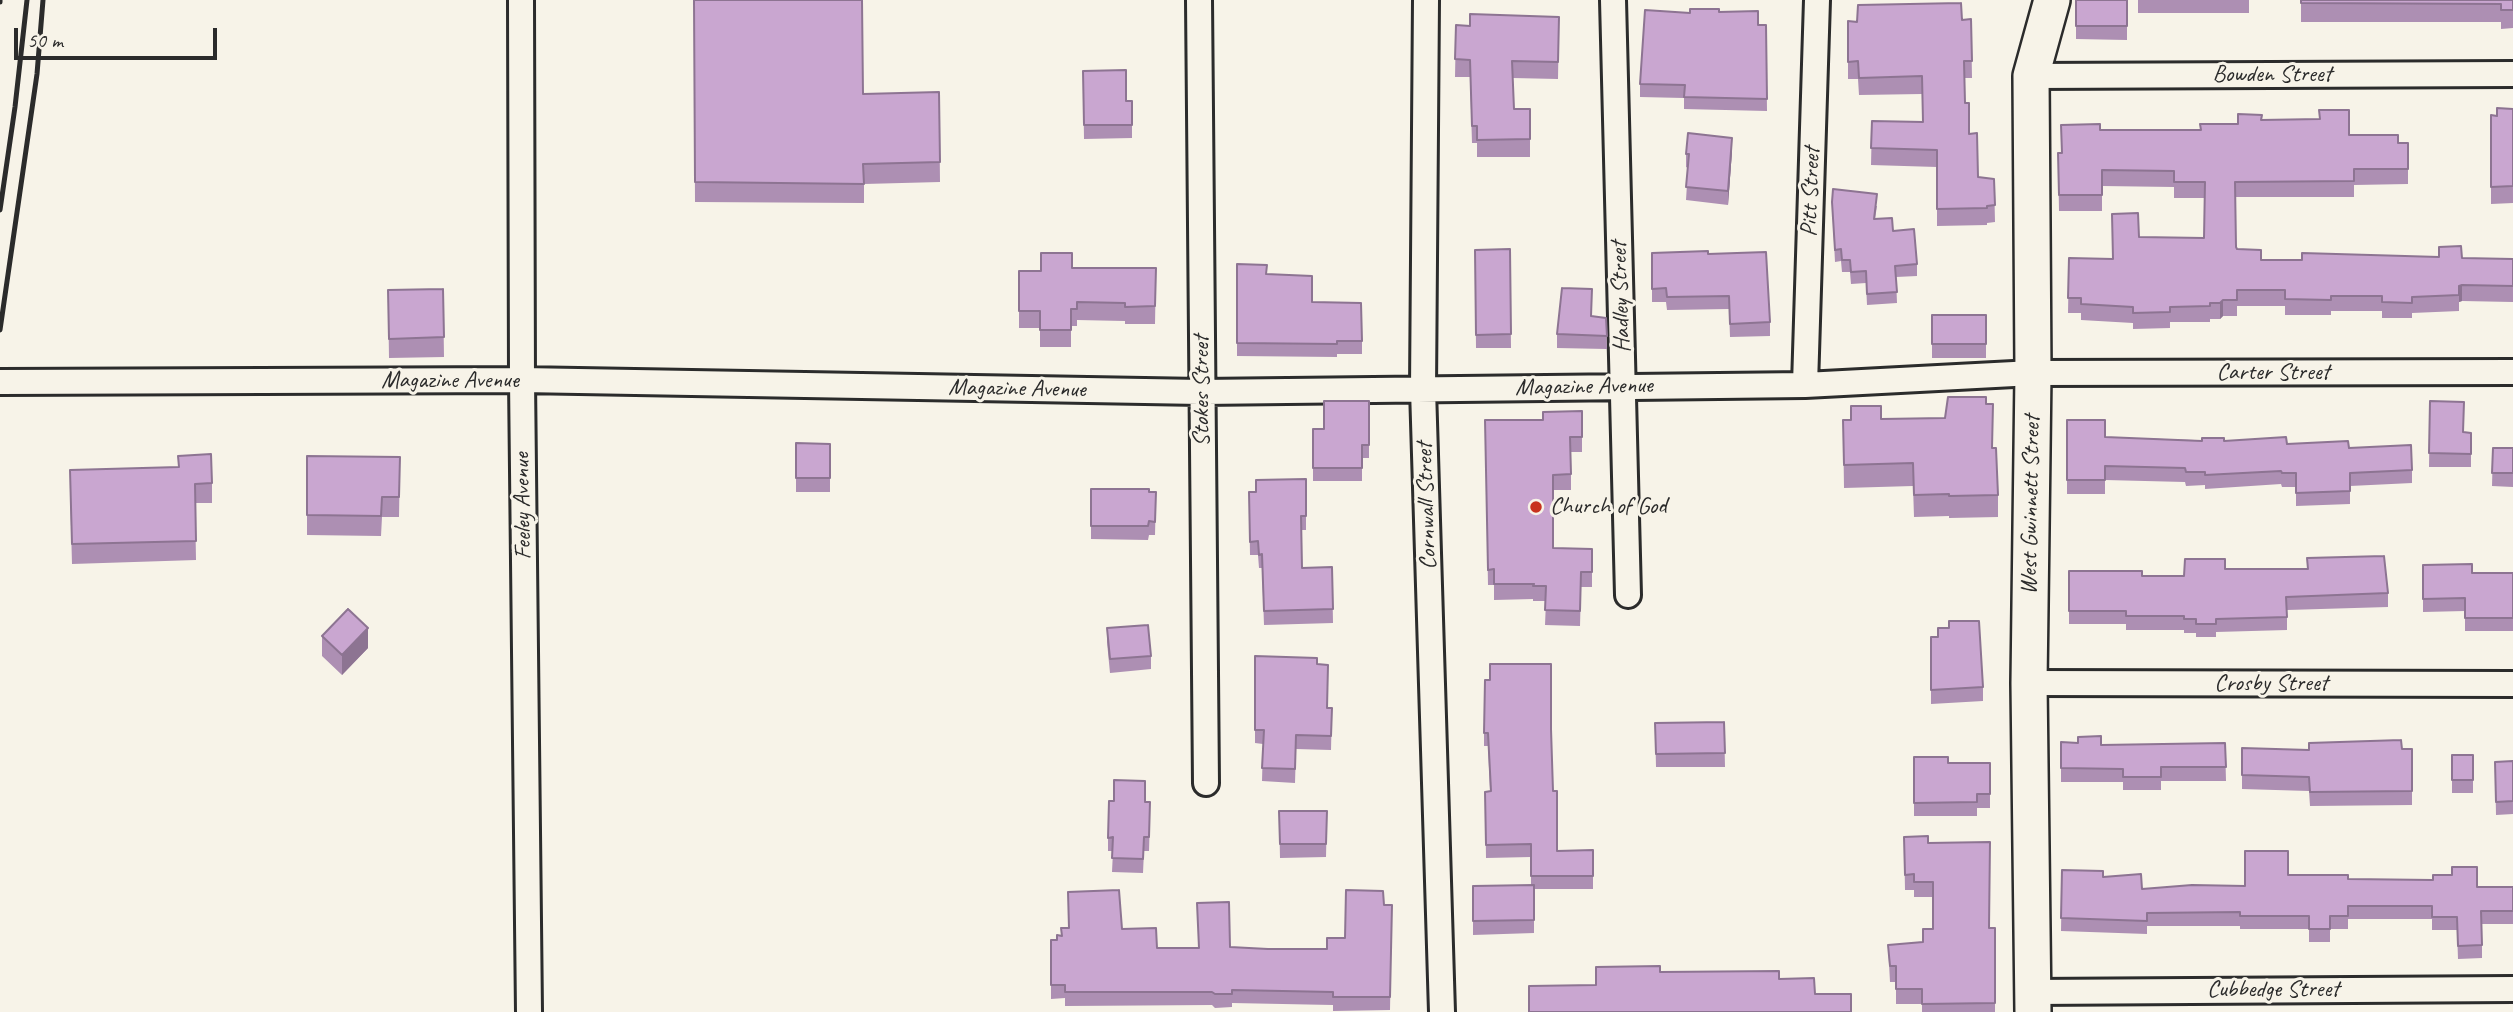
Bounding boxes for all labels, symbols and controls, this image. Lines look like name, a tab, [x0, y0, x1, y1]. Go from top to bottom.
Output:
scale bar	[18, 14, 220, 58]
text: 50 m	[27, 27, 63, 53]
street label: Bowden Street	[2212, 61, 2332, 89]
street label: Pitt Street	[1795, 147, 1827, 237]
street label: Hadley Street	[1605, 241, 1637, 353]
street label: Stokes Street	[1188, 335, 1216, 447]
street label: Carter Street	[2217, 359, 2329, 387]
street label: Magazine Avenue	[381, 367, 519, 395]
street label: Magazine Avenue	[1515, 371, 1653, 403]
street label: Magazine Avenue	[948, 373, 1086, 405]
street label: West Gwinnett Street	[2015, 415, 2047, 595]
street label: Cornwall Street	[1410, 442, 1444, 570]
street label: Feeley Avenue	[508, 452, 538, 560]
place label: Church of God	[1550, 493, 1667, 521]
marker: Church of God	[1528, 499, 1544, 515]
street label: Crosby Street	[2214, 670, 2328, 698]
street label: Cubbedge Street	[2207, 976, 2339, 1004]

